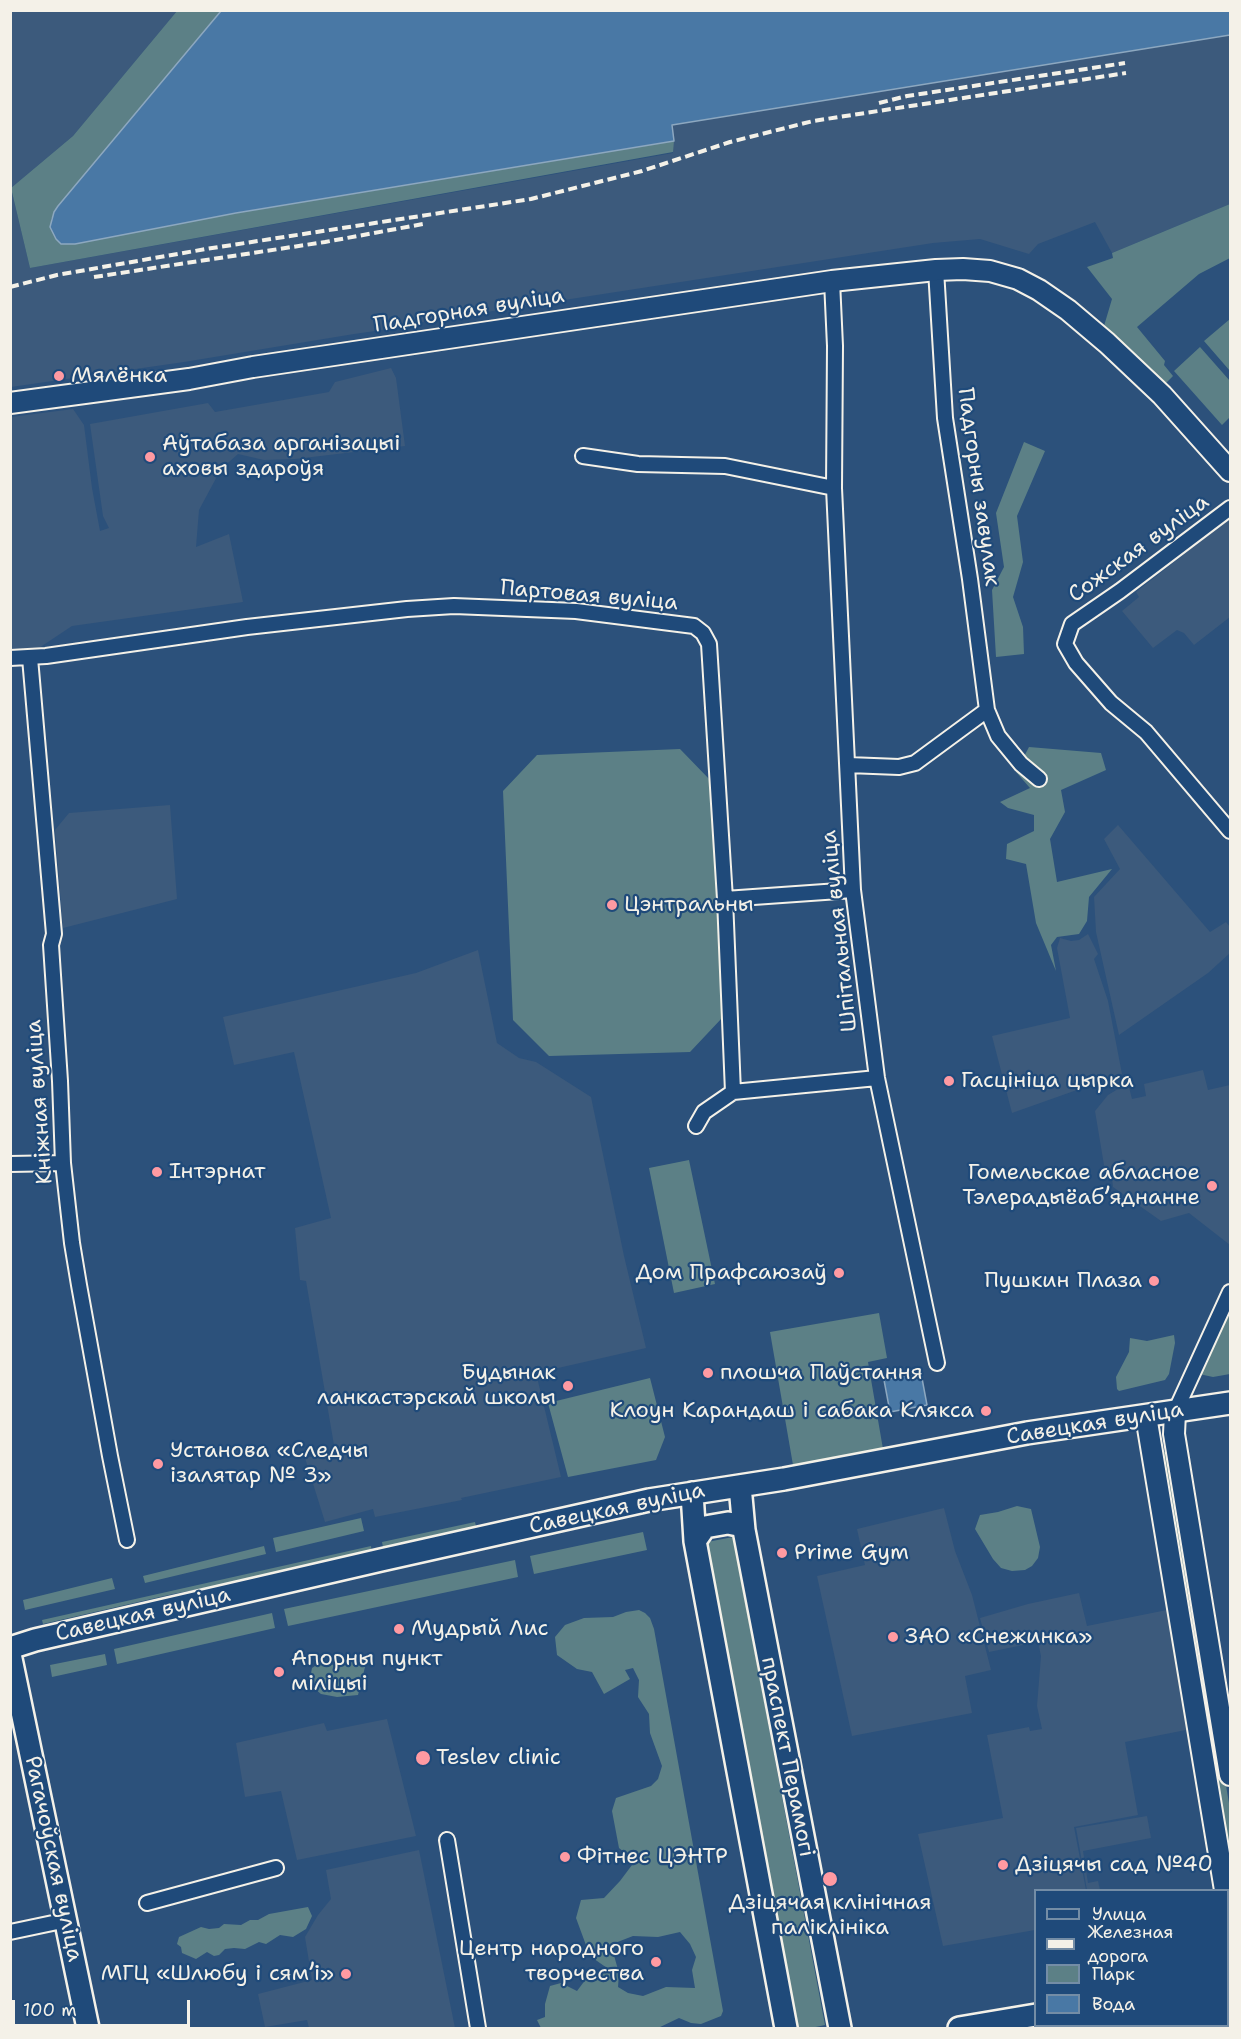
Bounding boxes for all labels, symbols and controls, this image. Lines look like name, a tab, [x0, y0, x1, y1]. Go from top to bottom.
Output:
street label: Падгорная вуліца	[372, 283, 566, 339]
place label: Мялёнка	[71, 363, 167, 389]
marker: Мялёнка	[52, 369, 66, 383]
street label: Падгорны завулак	[951, 386, 1005, 588]
place label: Аўтабаза арганізацыі аховы здароўя	[162, 431, 400, 482]
marker: Аўтабаза арганізацыі аховы здароўя	[143, 450, 157, 464]
street label: Сожская вуліца	[1064, 489, 1214, 609]
street label: Партовая вуліца	[499, 575, 679, 617]
street label: Шпітальная вуліца	[816, 829, 864, 1033]
place label: Цэнтральны	[624, 892, 754, 918]
marker: Цэнтральны	[605, 898, 619, 912]
street label: Кніжная вуліца	[21, 1019, 59, 1185]
place label: Гасцініца цырка	[961, 1068, 1134, 1094]
marker: Гасцініца цырка	[942, 1074, 956, 1088]
place label: Інтэрнат	[169, 1159, 265, 1185]
place label: Гомельскае абласное Тэлерадыёабʼяднанне	[962, 1160, 1200, 1212]
marker: Інтэрнат	[150, 1165, 164, 1179]
marker: Гомельскае абласное Тэлерадыёабʼяднанне	[1205, 1179, 1219, 1193]
place label: Дом Прафсаюзаў	[636, 1260, 827, 1286]
marker: Дом Прафсаюзаў	[832, 1266, 846, 1280]
place label: Пушкин Плаза	[984, 1268, 1142, 1294]
marker: Пушкин Плаза	[1147, 1274, 1161, 1288]
place label: Будынак ланкастэрскай школы	[317, 1360, 556, 1412]
place label: плошча Паўстання	[720, 1360, 923, 1386]
marker: плошча Паўстання	[701, 1366, 715, 1380]
marker: Будынак ланкастэрскай школы	[561, 1379, 575, 1393]
street label: Савецкая вуліца	[1005, 1397, 1185, 1451]
place label: Клоун Карандаш і сабака Клякса	[609, 1398, 974, 1424]
marker: Клоун Карандаш і сабака Клякса	[979, 1404, 993, 1418]
place label: Установа «Следчы ізалятар № 3»	[170, 1438, 369, 1490]
marker: Установа «Следчы ізалятар № 3»	[151, 1457, 165, 1471]
street label: Савецкая вуліца	[527, 1478, 707, 1540]
place label: Prime Gym	[794, 1540, 909, 1566]
marker: Prime Gym	[775, 1546, 789, 1560]
street label: Савецкая вуліца	[53, 1582, 233, 1648]
place label: Мудрый Лис	[411, 1616, 549, 1642]
marker: Мудрый Лис	[392, 1622, 406, 1636]
place label: ЗАО «Снежинка»	[905, 1624, 1092, 1650]
marker: ЗАО «Снежинка»	[886, 1630, 900, 1644]
place label: Апорны пункт міліцыі	[291, 1646, 443, 1698]
street label: праспект Перамогі	[755, 1655, 819, 1859]
marker: Апорны пункт міліцыі	[272, 1665, 286, 1679]
place label: Teslev clinic	[436, 1745, 561, 1771]
marker: Teslev clinic	[414, 1749, 432, 1767]
street label: Рагачоўская вуліца	[18, 1754, 88, 1964]
place label: Фітнес ЦЭНТР	[577, 1844, 728, 1870]
marker: Фітнес ЦЭНТР	[558, 1850, 572, 1864]
place label: Дзіцячы сад №40	[1015, 1852, 1213, 1878]
marker: Дзіцячы сад №40	[996, 1858, 1010, 1872]
marker: Дзіцячая клінічная паліклініка	[821, 1870, 839, 1888]
legend	[1034, 1889, 1229, 2027]
place label: Дзіцячая клінічная паліклініка	[729, 1890, 931, 1942]
text: Улица	[1092, 1902, 1146, 1926]
text: Железная дорога	[1087, 1920, 1173, 1968]
place label: Центр народного творчества	[459, 1936, 644, 1988]
marker: Центр народного творчества	[649, 1955, 663, 1969]
place label: МГЦ «Шлюбу і сямʼі»	[101, 1961, 334, 1987]
text: Парк	[1092, 1962, 1135, 1986]
marker: МГЦ «Шлюбу і сямʼі»	[339, 1967, 353, 1981]
scale bar	[15, 1988, 194, 2026]
text: Вода	[1092, 1992, 1135, 2016]
text: 100 m	[23, 1998, 77, 2022]

